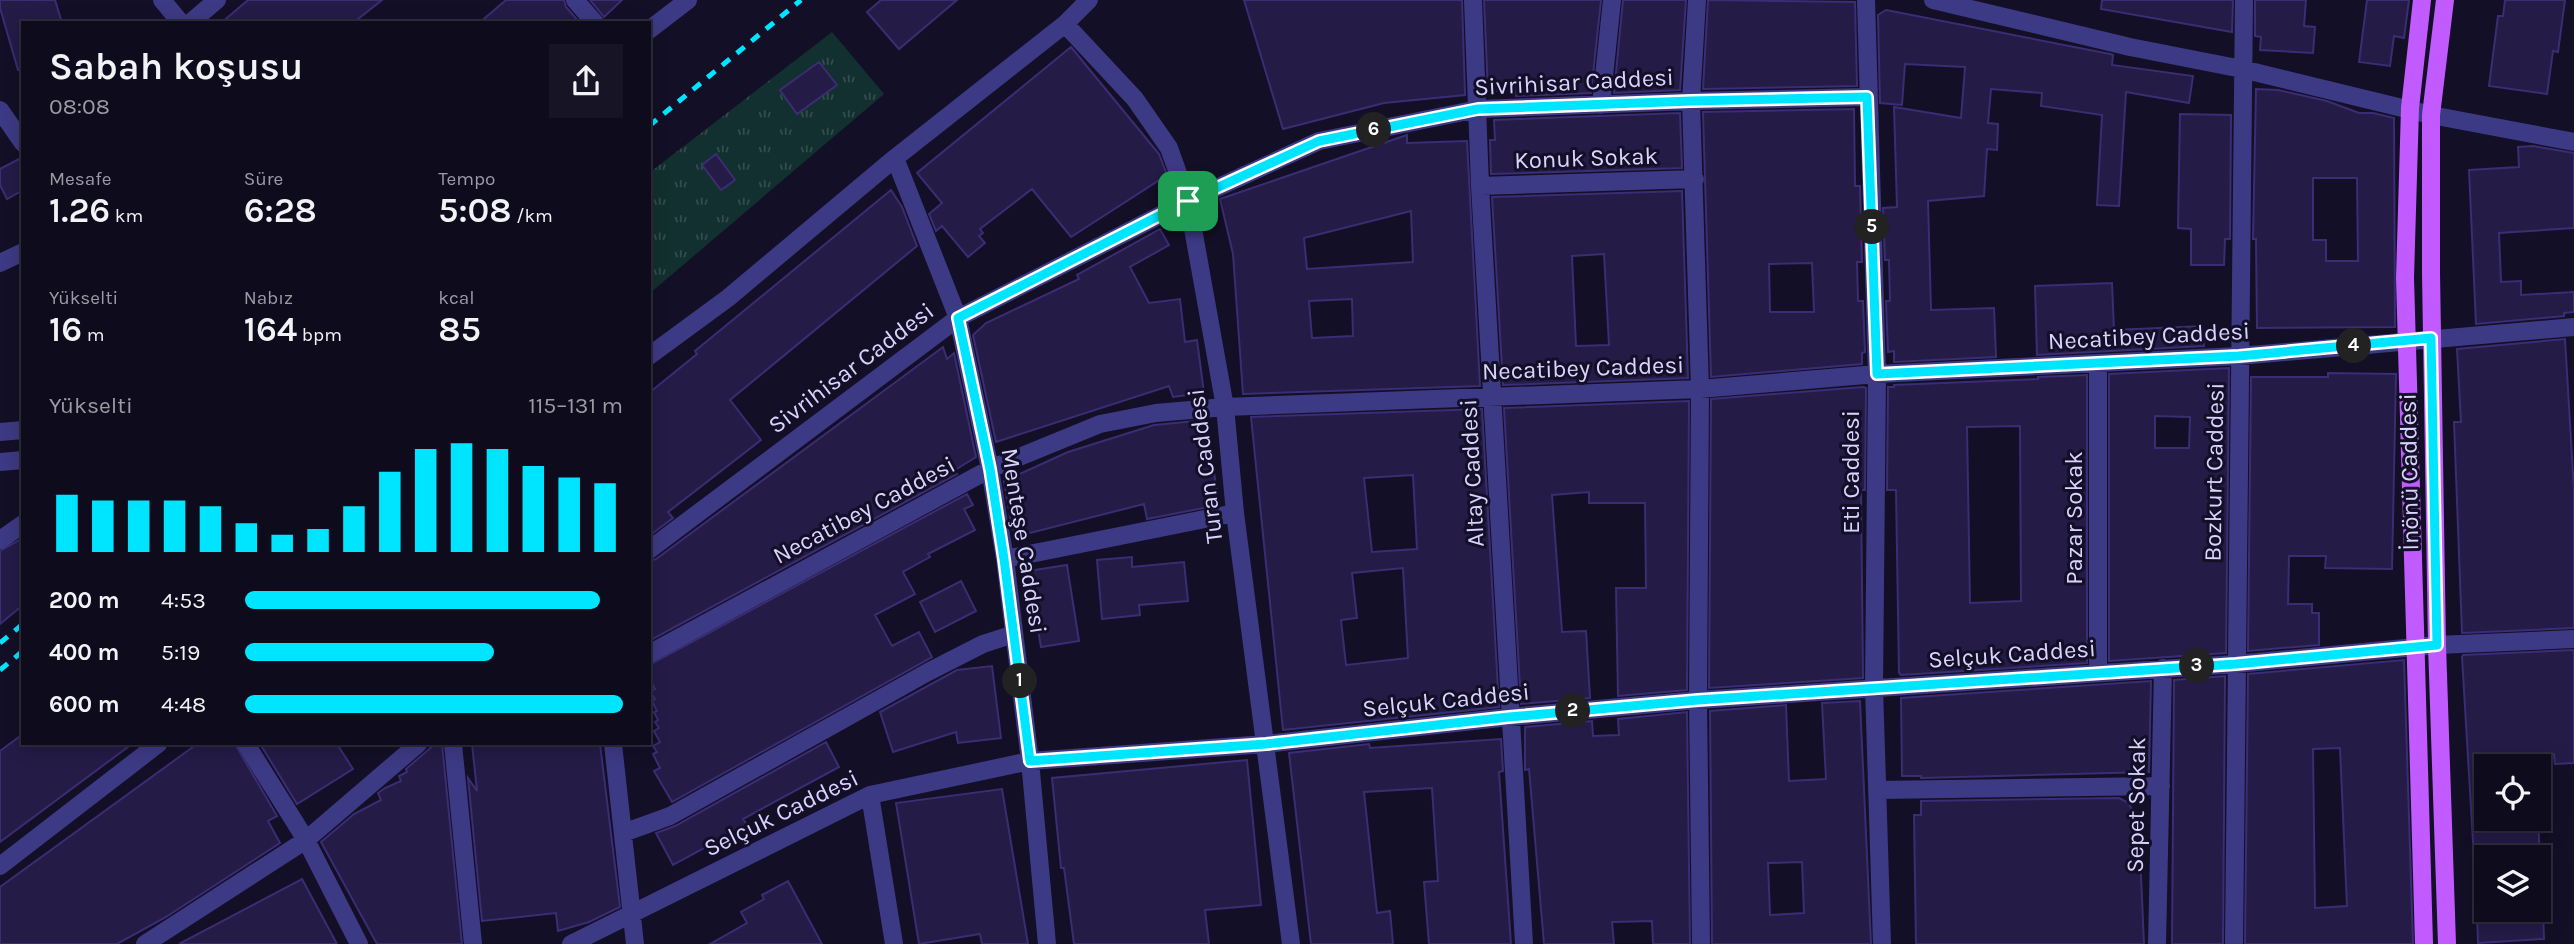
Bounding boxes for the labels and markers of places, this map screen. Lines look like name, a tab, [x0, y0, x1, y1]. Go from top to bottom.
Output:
pin: 6	[1356, 113, 1392, 148]
pin	[1158, 171, 1218, 231]
pin: 5	[1854, 210, 1890, 244]
pin: 4	[2336, 328, 2372, 364]
pin: 3	[2180, 648, 2214, 684]
pin: 1	[1002, 664, 1038, 698]
pin: 2	[1556, 694, 1590, 728]

